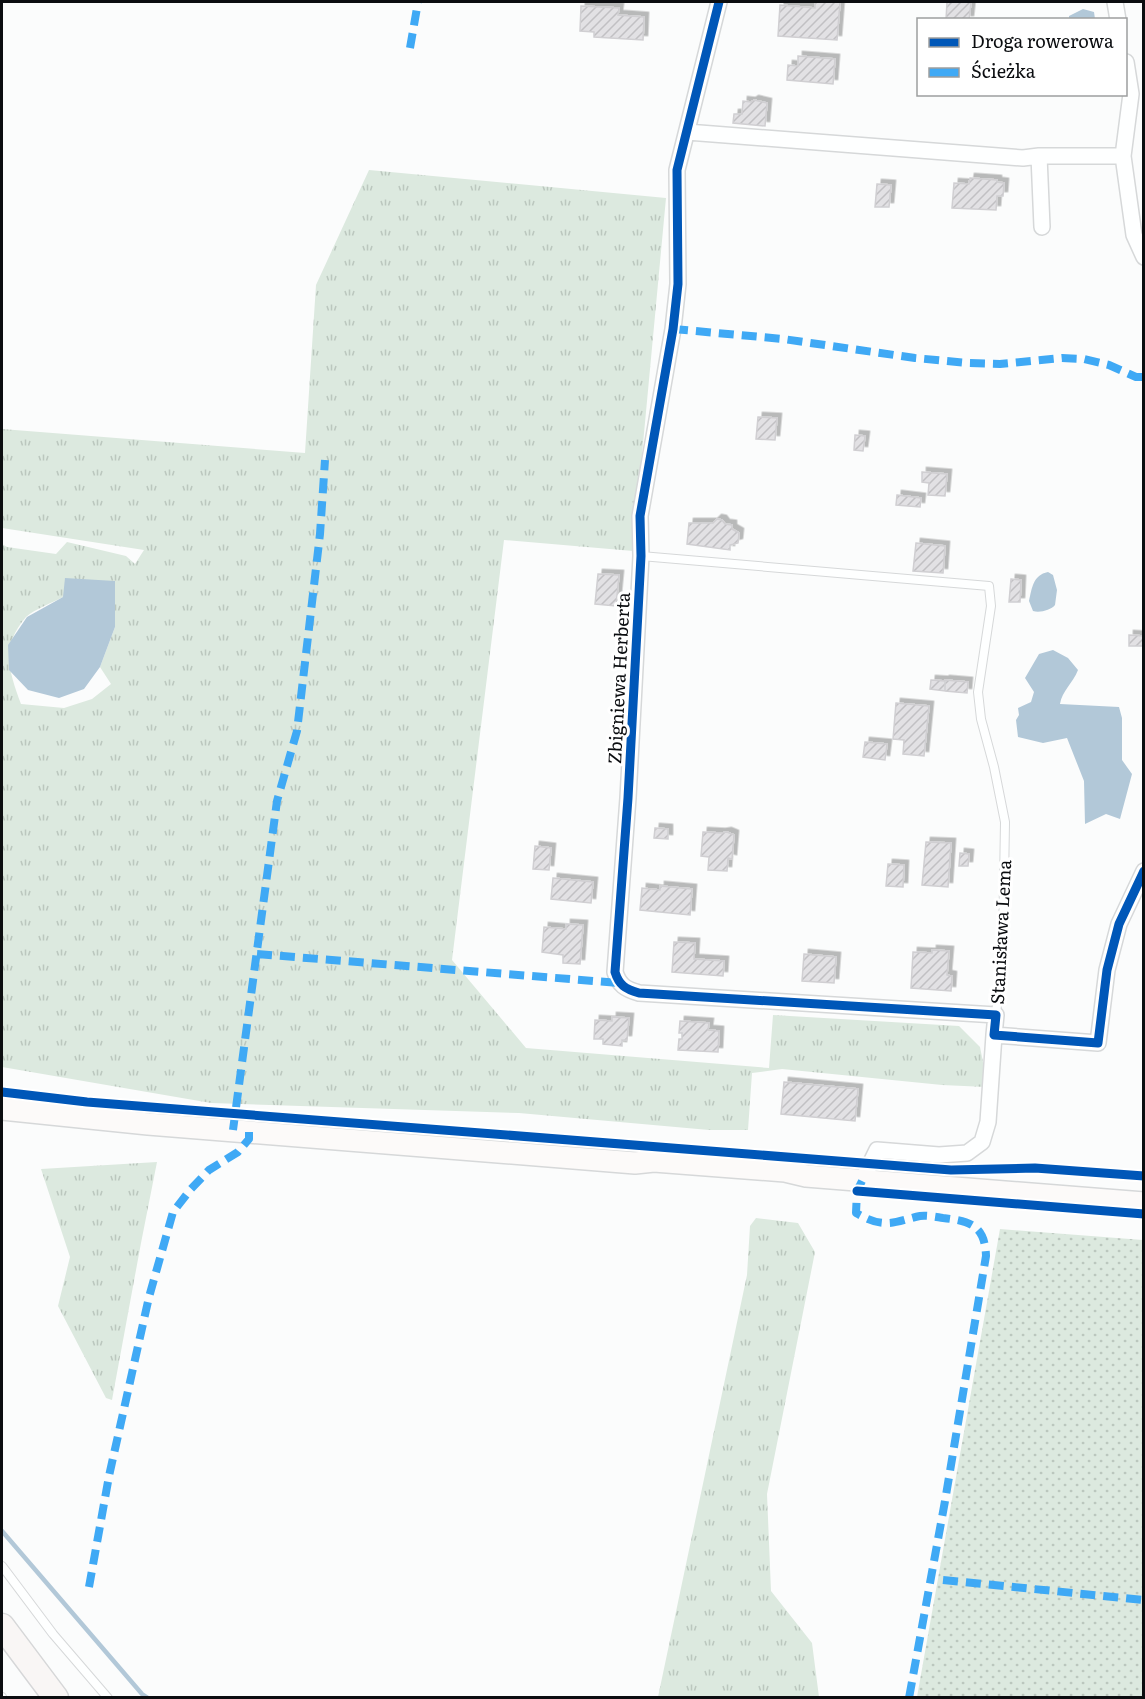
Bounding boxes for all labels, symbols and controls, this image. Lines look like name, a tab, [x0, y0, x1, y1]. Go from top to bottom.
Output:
legend	[917, 18, 1127, 96]
text: Droga rowerowa	[971, 27, 1114, 54]
text: Ścieżka	[971, 57, 1036, 84]
street label: Zbigniewa Herberta	[600, 591, 636, 765]
street label: Stanisława Lema	[983, 859, 1017, 1005]

